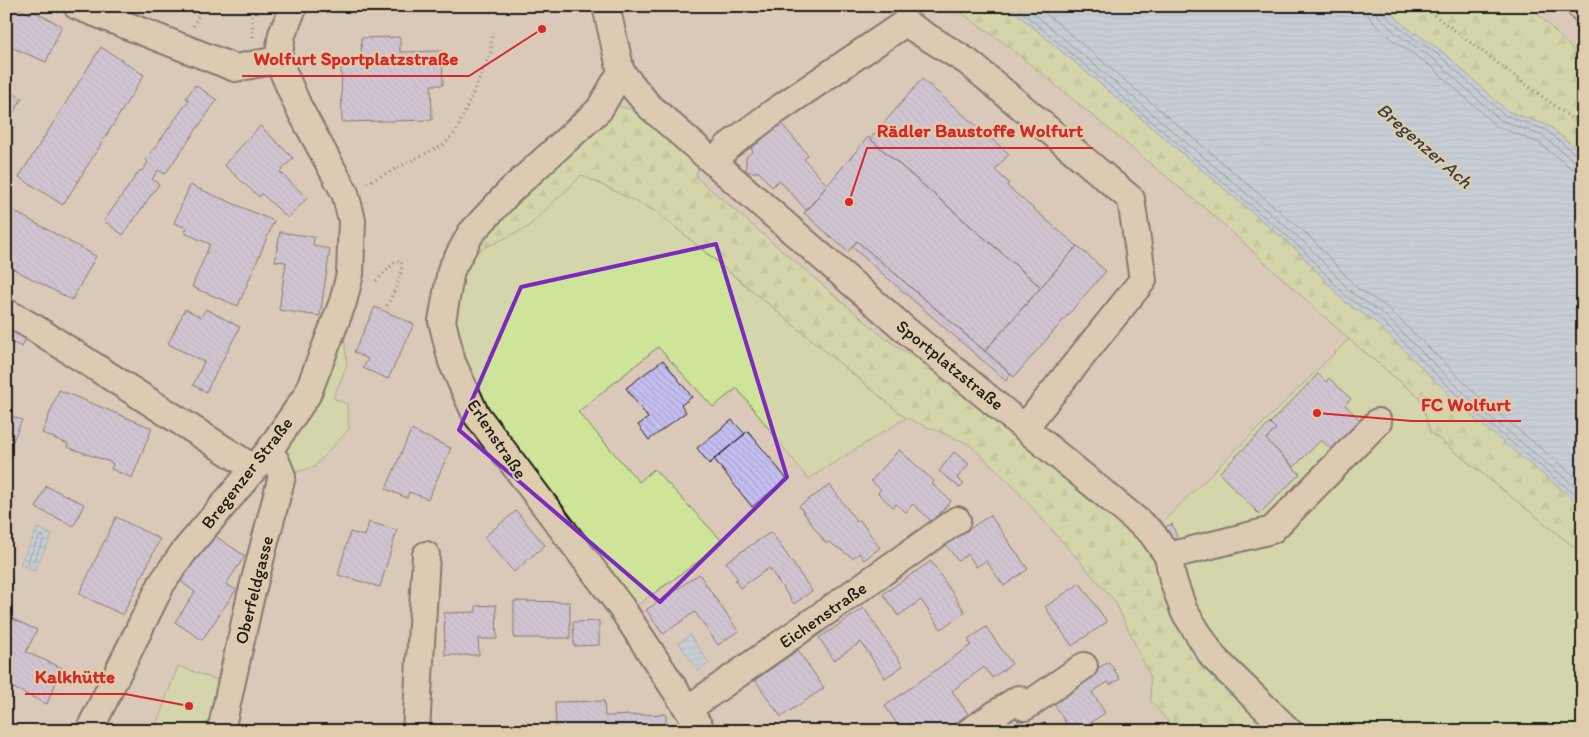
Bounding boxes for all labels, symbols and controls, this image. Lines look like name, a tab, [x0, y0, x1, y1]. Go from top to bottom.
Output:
callout: Wolfurt Sportplatzstraße	[242, 42, 469, 76]
text: Wolfurt Sportplatzstraße	[254, 47, 458, 70]
water label: Bregenzer Ach	[1372, 98, 1478, 194]
callout: Rädler Baustoffe Wolfurt	[867, 114, 1093, 148]
text: Rädler Baustoffe Wolfurt	[877, 119, 1083, 142]
street label: Sportplatzstraße	[892, 315, 1008, 415]
callout: FC Wolfurt	[1412, 387, 1521, 421]
text: FC Wolfurt	[1421, 393, 1511, 416]
street label: Erlenstraße	[462, 395, 532, 483]
street label: Bregenzer Straße	[196, 413, 298, 533]
street label: Oberfeldgasse	[230, 533, 278, 647]
street label: Eichenstraße	[775, 577, 871, 653]
callout: Kalkhütte	[25, 660, 125, 694]
text: Kalkhütte	[35, 665, 115, 688]

